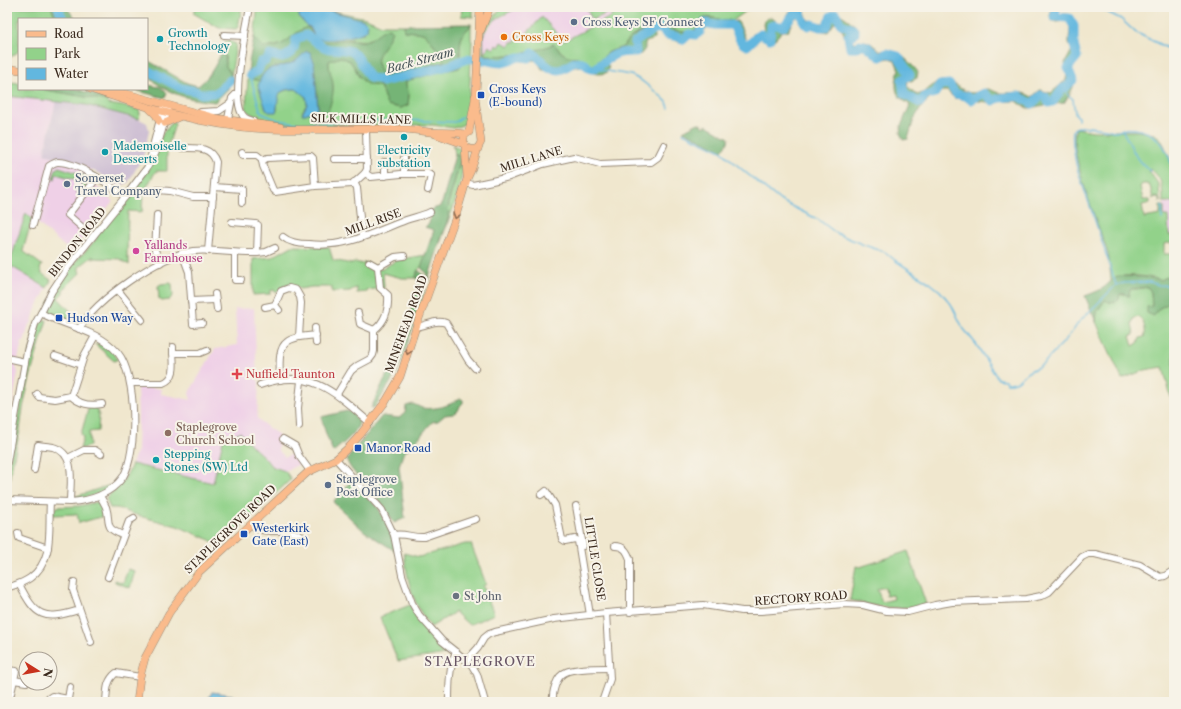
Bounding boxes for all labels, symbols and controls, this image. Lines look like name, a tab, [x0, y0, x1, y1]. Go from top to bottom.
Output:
place label: Cross Keys SF Connect	[582, 15, 703, 29]
marker: Cross Keys SF Connect	[569, 17, 579, 27]
legend	[18, 18, 148, 90]
text: Road	[54, 26, 84, 41]
place label: Growth Technology	[168, 26, 230, 53]
place label: Cross Keys	[512, 30, 569, 44]
marker: Cross Keys	[499, 32, 509, 42]
marker: Growth Technology	[155, 34, 165, 44]
water label: Back Stream	[384, 44, 455, 76]
text: Park	[54, 46, 81, 61]
text: Water	[53, 66, 88, 81]
place label: Cross Keys (E-bound)	[489, 82, 546, 109]
marker: Cross Keys (E-bound)	[476, 90, 486, 100]
street label: SILK MILLS LANE	[311, 111, 412, 127]
marker: Electricity substation	[399, 132, 409, 142]
place label: Mademoiselle Desserts	[113, 139, 187, 166]
place label: Electricity substation	[377, 143, 432, 170]
street label: MILL LANE	[498, 143, 564, 175]
marker: Mademoiselle Desserts	[100, 147, 110, 157]
place label: Somerset Travel Company	[75, 171, 162, 198]
marker: Somerset Travel Company	[62, 179, 72, 189]
street label: BINDON ROAD	[45, 204, 109, 280]
street label: MILL RISE	[343, 205, 403, 239]
one-way arrow	[452, 213, 461, 220]
place label: Yallands Farmhouse	[143, 238, 203, 265]
marker: Yallands Farmhouse	[131, 246, 141, 256]
street label: MINEHEAD ROAD	[382, 273, 430, 375]
place label: Hudson Way	[67, 311, 134, 325]
marker: Hudson Way	[54, 313, 64, 323]
one-way arrow	[404, 349, 413, 356]
place label: Nuffield Taunton	[246, 367, 335, 381]
marker: Nuffield Taunton	[231, 368, 243, 380]
place label: Staplegrove Church School	[176, 420, 255, 447]
marker: Staplegrove Church School	[163, 428, 173, 438]
place label: Manor Road	[366, 441, 431, 455]
marker: Manor Road	[353, 443, 363, 453]
place label: Stepping Stones (SW) Ltd	[164, 447, 248, 474]
marker: Stepping Stones (SW) Ltd	[151, 455, 161, 465]
place label: Staplegrove Post Office	[336, 472, 397, 499]
marker: Staplegrove Post Office	[323, 480, 333, 490]
street label: STAPLEGROVE ROAD	[181, 482, 279, 576]
street label: LITTLE CLOSE	[581, 516, 609, 602]
place label: Westerkirk Gate (East)	[251, 521, 310, 548]
marker: Westerkirk Gate (East)	[239, 529, 249, 539]
street label: RECTORY ROAD	[754, 588, 848, 608]
place label: St John	[464, 589, 502, 603]
marker: St John	[451, 591, 461, 601]
north arrow	[18, 651, 58, 691]
district label: STAPLEGROVE	[424, 653, 536, 669]
text: N	[40, 667, 56, 679]

